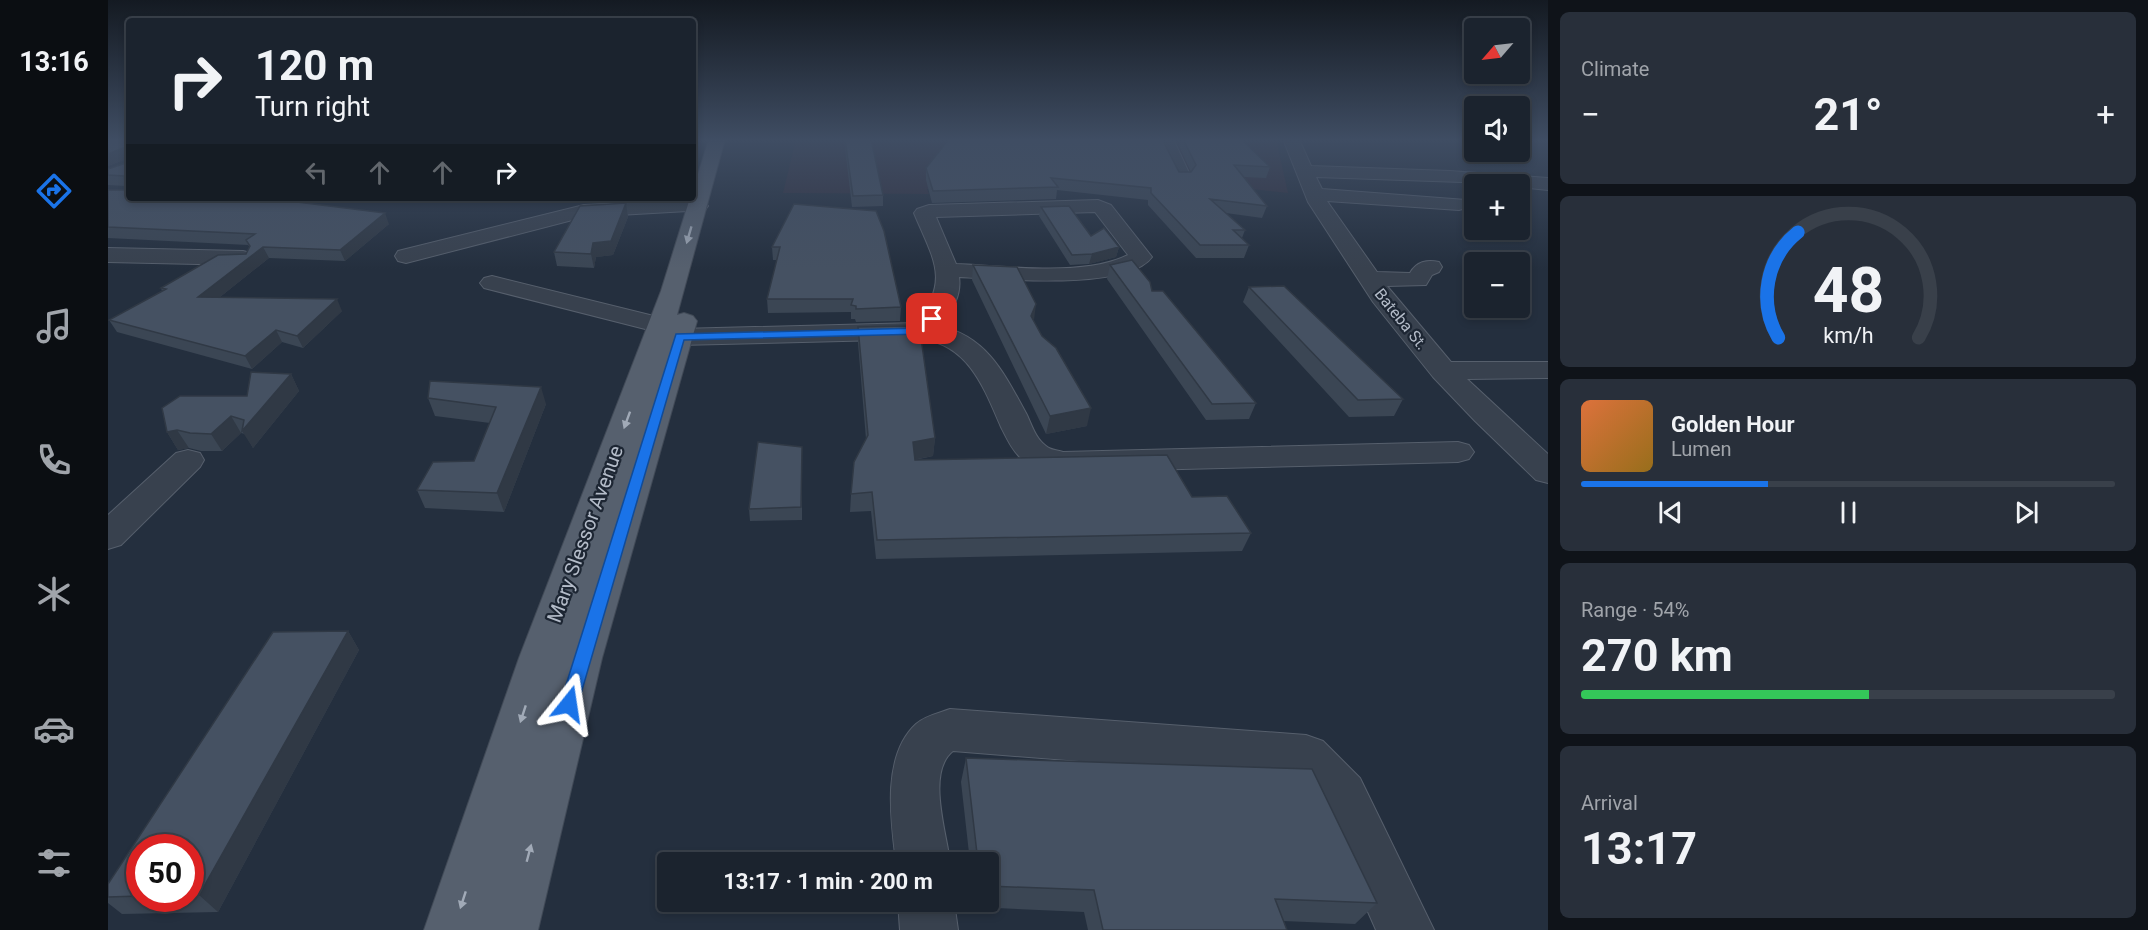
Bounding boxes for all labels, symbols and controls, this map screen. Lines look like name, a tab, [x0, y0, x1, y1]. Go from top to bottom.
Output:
north arrow	[1464, 18, 1530, 84]
map controls	[1464, 18, 1530, 318]
text: 120 m	[255, 41, 374, 90]
icon: right	[156, 42, 234, 120]
text: 13:16	[19, 46, 89, 78]
text: Climate	[1581, 57, 1649, 81]
text: 21°	[1813, 88, 1883, 141]
text: Turn right	[255, 91, 370, 123]
text: −	[1581, 95, 1600, 134]
text: +	[2096, 95, 2115, 134]
button: sound	[1464, 96, 1530, 162]
icon: left	[300, 156, 333, 189]
icon: ahead	[363, 156, 396, 189]
icon: ahead	[426, 156, 459, 189]
icon: right	[489, 156, 522, 189]
icon: directions	[33, 170, 75, 212]
button: +	[1464, 174, 1530, 240]
one-way arrow	[684, 226, 693, 244]
button: −	[1464, 252, 1530, 318]
text: 48	[1812, 255, 1884, 328]
street label: Bateba St.	[1371, 285, 1431, 353]
pin	[906, 293, 957, 344]
icon: arrive	[915, 302, 948, 335]
icon: music	[33, 305, 75, 347]
text: km/h	[1823, 324, 1873, 349]
one-way arrow	[621, 411, 631, 429]
text: Golden Hour	[1671, 412, 1795, 437]
text: Lumen	[1671, 437, 1732, 461]
icon: phone	[33, 439, 75, 481]
street label: Mary Slessor Avenue	[542, 442, 628, 626]
icon: previous	[1654, 496, 1687, 529]
icon: pause	[1832, 496, 1865, 529]
icon: next	[2010, 496, 2043, 529]
icon: climate	[33, 573, 75, 615]
text: Range · 54%	[1581, 598, 1689, 622]
text: 270 km	[1581, 629, 1733, 682]
position arrow	[537, 672, 601, 736]
one-way arrow	[517, 705, 527, 723]
icon: car	[33, 708, 75, 750]
text: Arrival	[1581, 791, 1638, 815]
text: 13:17	[1581, 822, 1697, 875]
speed limit sign: 50	[126, 834, 204, 912]
icon: filters	[33, 842, 75, 884]
one-way arrow	[525, 844, 535, 862]
text: 13:17 · 1 min · 200 m	[723, 869, 933, 894]
one-way arrow	[458, 891, 467, 909]

